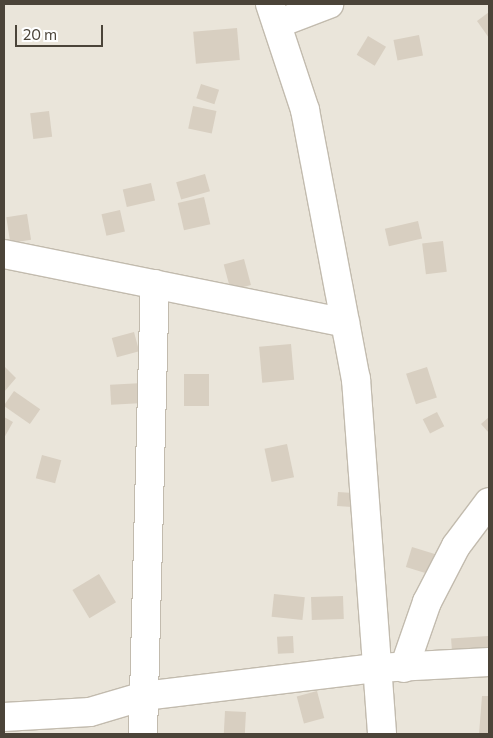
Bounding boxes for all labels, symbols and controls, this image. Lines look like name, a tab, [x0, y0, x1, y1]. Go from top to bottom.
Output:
scale bar	[18, 15, 105, 47]
text: 20 m	[23, 25, 57, 43]

